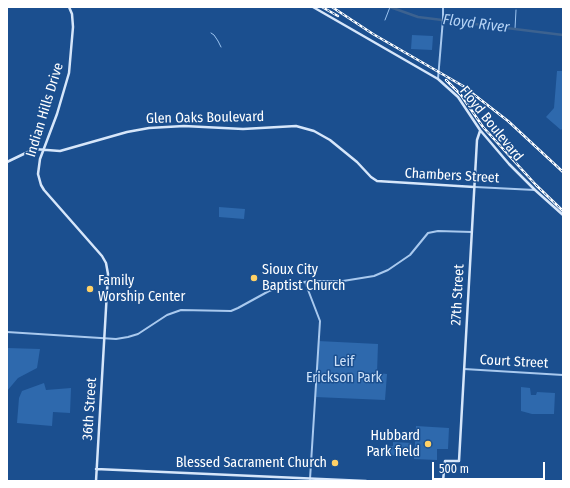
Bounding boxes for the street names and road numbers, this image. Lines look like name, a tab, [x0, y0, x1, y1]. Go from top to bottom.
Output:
street label: Indian Hills Drive	[23, 61, 67, 159]
street label: Floyd Boulevard	[456, 83, 526, 165]
street label: Glen Oaks Boulevard	[146, 109, 264, 127]
street label: Chambers Street	[404, 165, 500, 187]
street label: 27th Street	[448, 264, 468, 326]
street label: Court Street	[479, 352, 549, 372]
street label: 36th Street	[79, 377, 101, 441]

